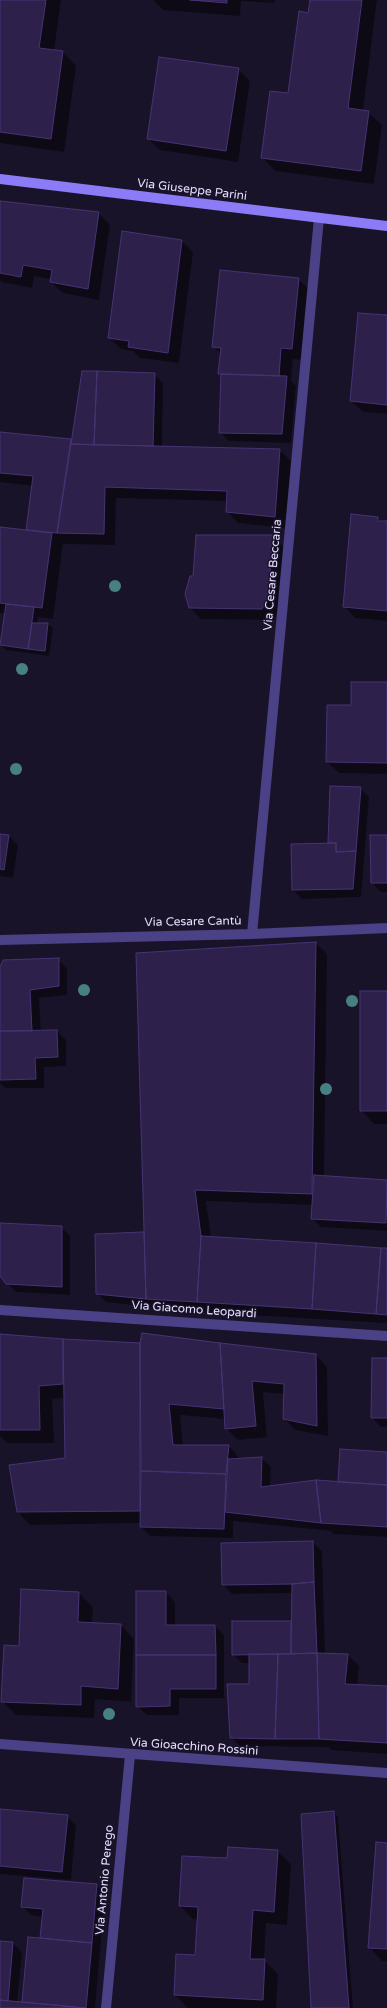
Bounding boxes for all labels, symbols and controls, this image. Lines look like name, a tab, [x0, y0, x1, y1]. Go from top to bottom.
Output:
street label: Via Giuseppe Parini	[136, 176, 248, 204]
street label: Via Cesare Beccaria	[261, 519, 285, 631]
street label: Via Cesare Cantù	[144, 914, 242, 930]
street label: Via Giacomo Leopardi	[131, 1298, 257, 1322]
street label: Via Gioacchino Rossini	[129, 1735, 259, 1759]
street label: Via Antonio Perego	[93, 1824, 117, 1936]

